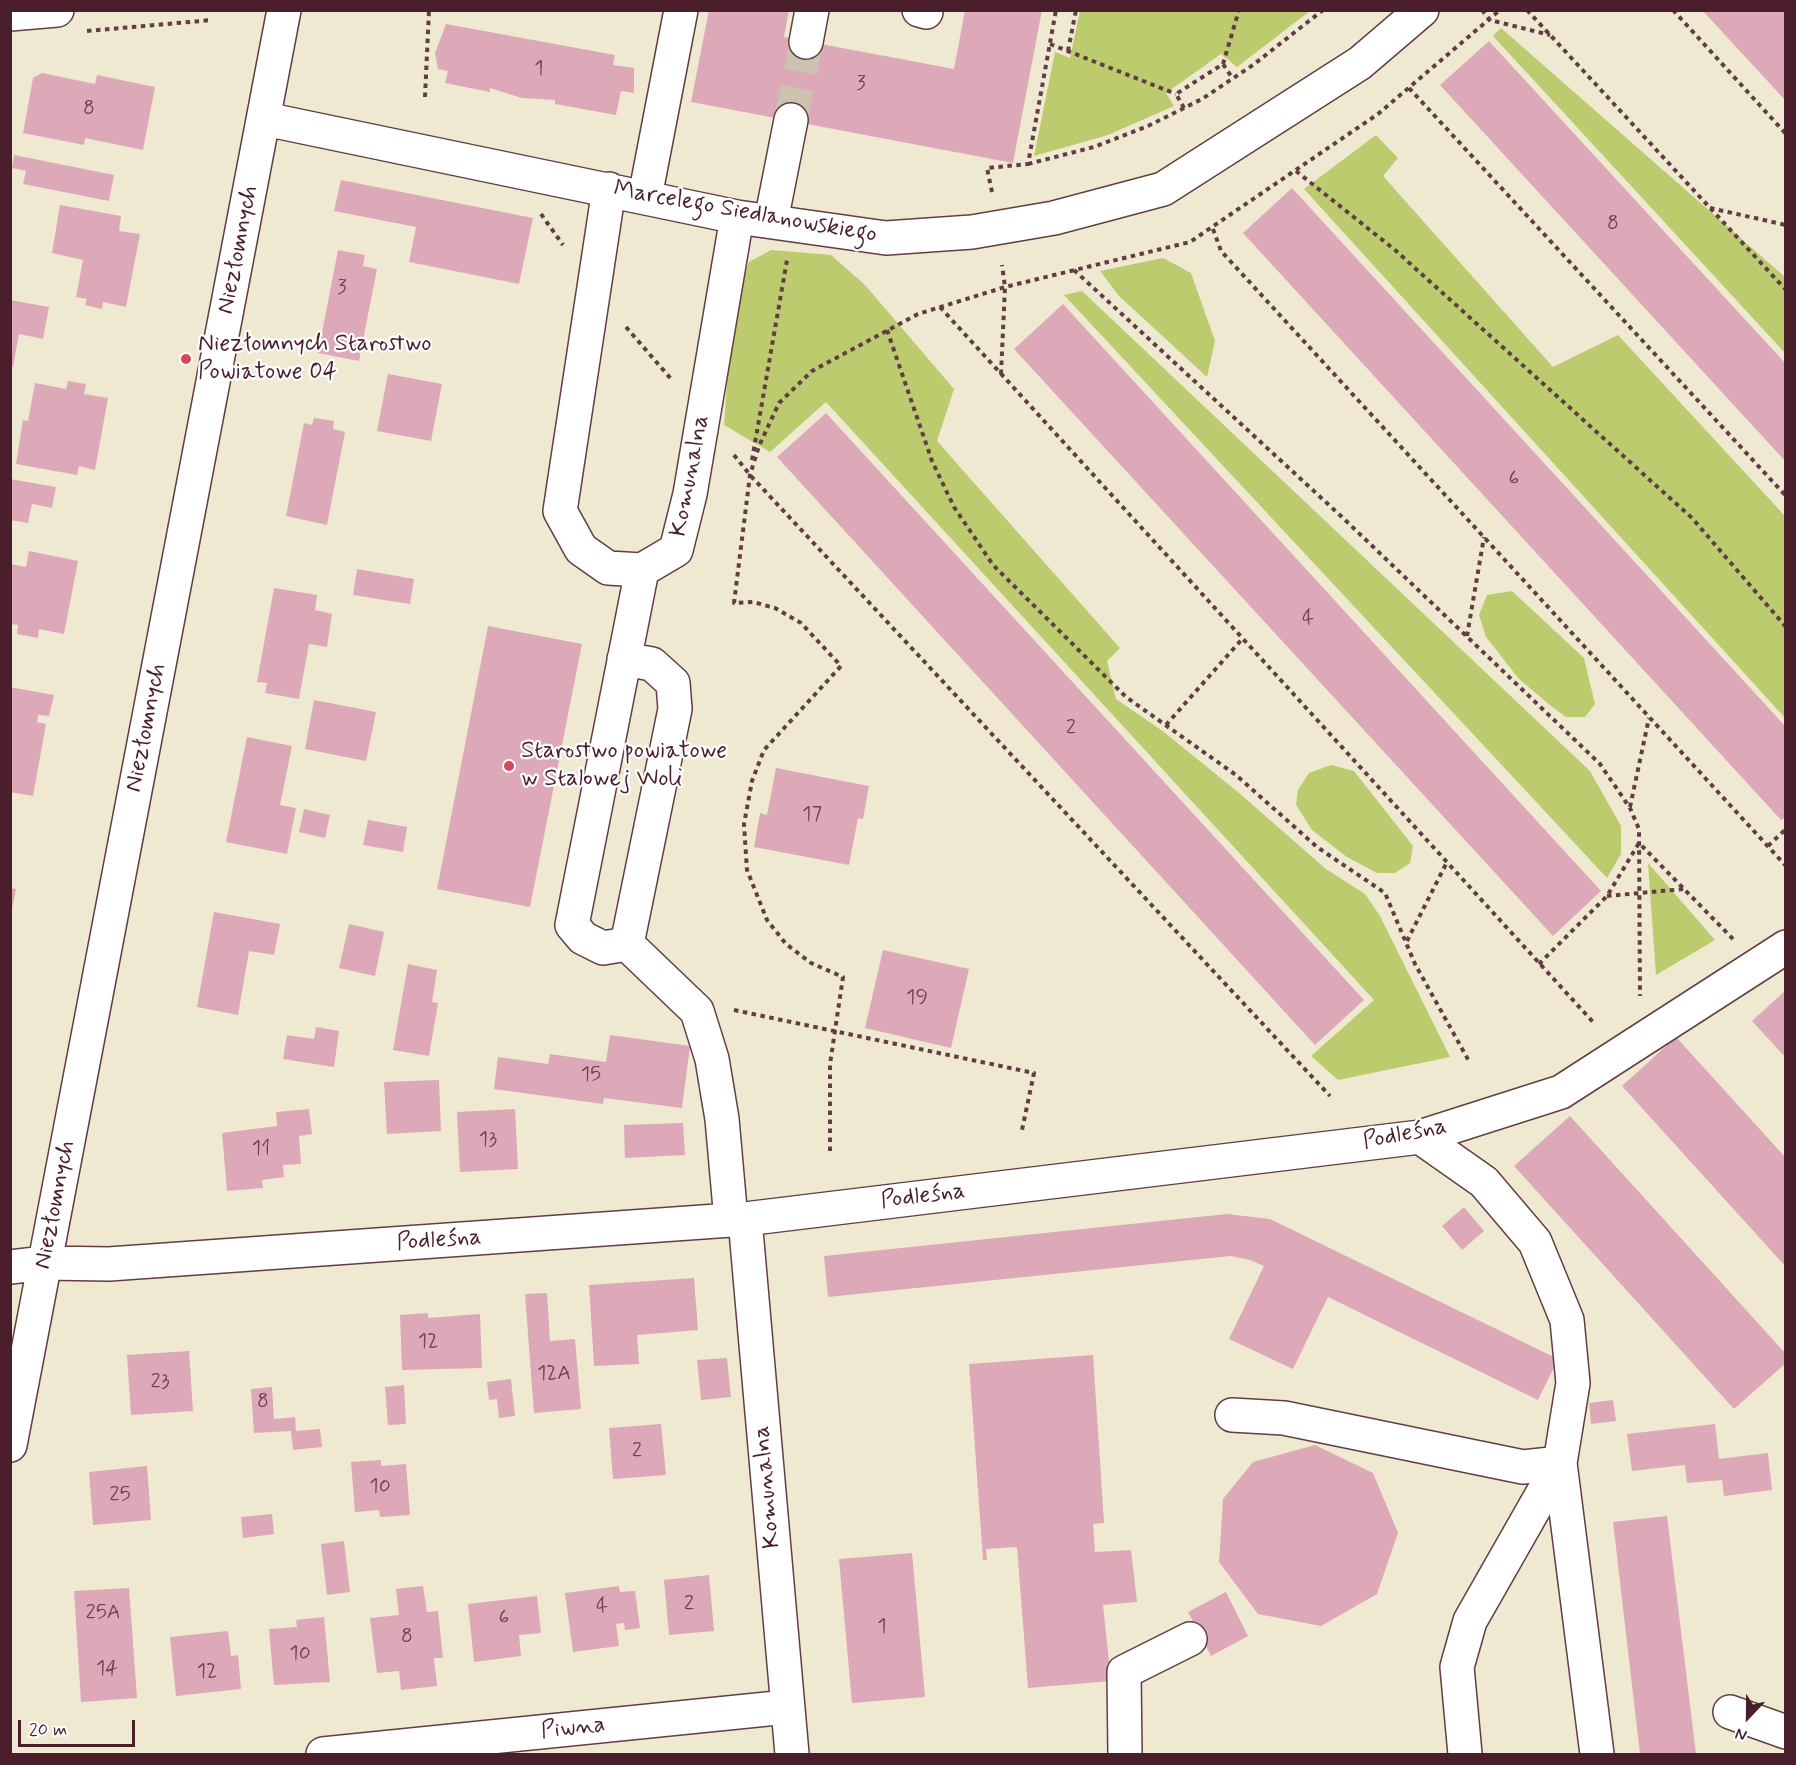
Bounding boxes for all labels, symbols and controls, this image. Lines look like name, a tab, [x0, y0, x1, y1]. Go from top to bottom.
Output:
house number: 1	[534, 57, 544, 83]
house number: 3	[856, 72, 866, 98]
house number: 8	[83, 97, 95, 123]
street label: Marcelego Siedlanowskiego	[611, 176, 879, 250]
street label: Niezłomnych	[212, 183, 266, 317]
house number: 8	[1607, 212, 1619, 238]
house number: 3	[337, 276, 347, 302]
place label: Niezłomnych Starostwo Powiatowe 04	[198, 331, 431, 387]
marker: Niezłomnych Starostwo Powiatowe 04	[179, 352, 193, 366]
street label: Komunalna	[665, 413, 717, 539]
house number: 6	[1509, 467, 1519, 493]
house number: 4	[1302, 607, 1314, 633]
street label: Niezłomnych	[120, 661, 174, 795]
house number: 2	[1066, 716, 1076, 742]
place label: Starostwo powiatowe w Stalowej Woli	[521, 738, 727, 794]
marker: Starostwo powiatowe w Stalowej Woli	[502, 759, 516, 773]
house number: 17	[802, 803, 822, 829]
house number: 19	[906, 986, 928, 1012]
house number: 15	[581, 1063, 601, 1089]
street label: Podleśna	[1360, 1113, 1450, 1157]
house number: 13	[479, 1128, 497, 1154]
house number: 11	[252, 1137, 270, 1163]
street label: Niezłomnych	[29, 1138, 83, 1272]
street label: Podleśna	[879, 1178, 967, 1216]
street label: Podleśna	[396, 1224, 482, 1258]
house number: 12	[418, 1330, 438, 1356]
house number: 12A	[537, 1362, 571, 1388]
house number: 23	[150, 1370, 170, 1396]
house number: 8	[257, 1390, 269, 1416]
street label: Komunalna	[748, 1424, 788, 1550]
house number: 2	[632, 1439, 642, 1465]
house number: 10	[369, 1475, 391, 1501]
house number: 25	[109, 1483, 131, 1509]
house number: 2	[684, 1592, 694, 1618]
house number: 4	[596, 1595, 608, 1621]
house number: 25A	[85, 1601, 121, 1627]
house number: 6	[499, 1606, 509, 1632]
house number: 1	[877, 1615, 887, 1641]
house number: 8	[401, 1625, 413, 1651]
house number: 10	[289, 1642, 311, 1668]
house number: 14	[96, 1657, 118, 1683]
house number: 12	[197, 1660, 217, 1686]
north arrow	[1718, 1687, 1778, 1747]
scale bar	[21, 1708, 138, 1746]
street label: Piwna	[539, 1711, 607, 1747]
text: 20 m	[29, 1718, 67, 1742]
text: N	[1732, 1722, 1750, 1746]

